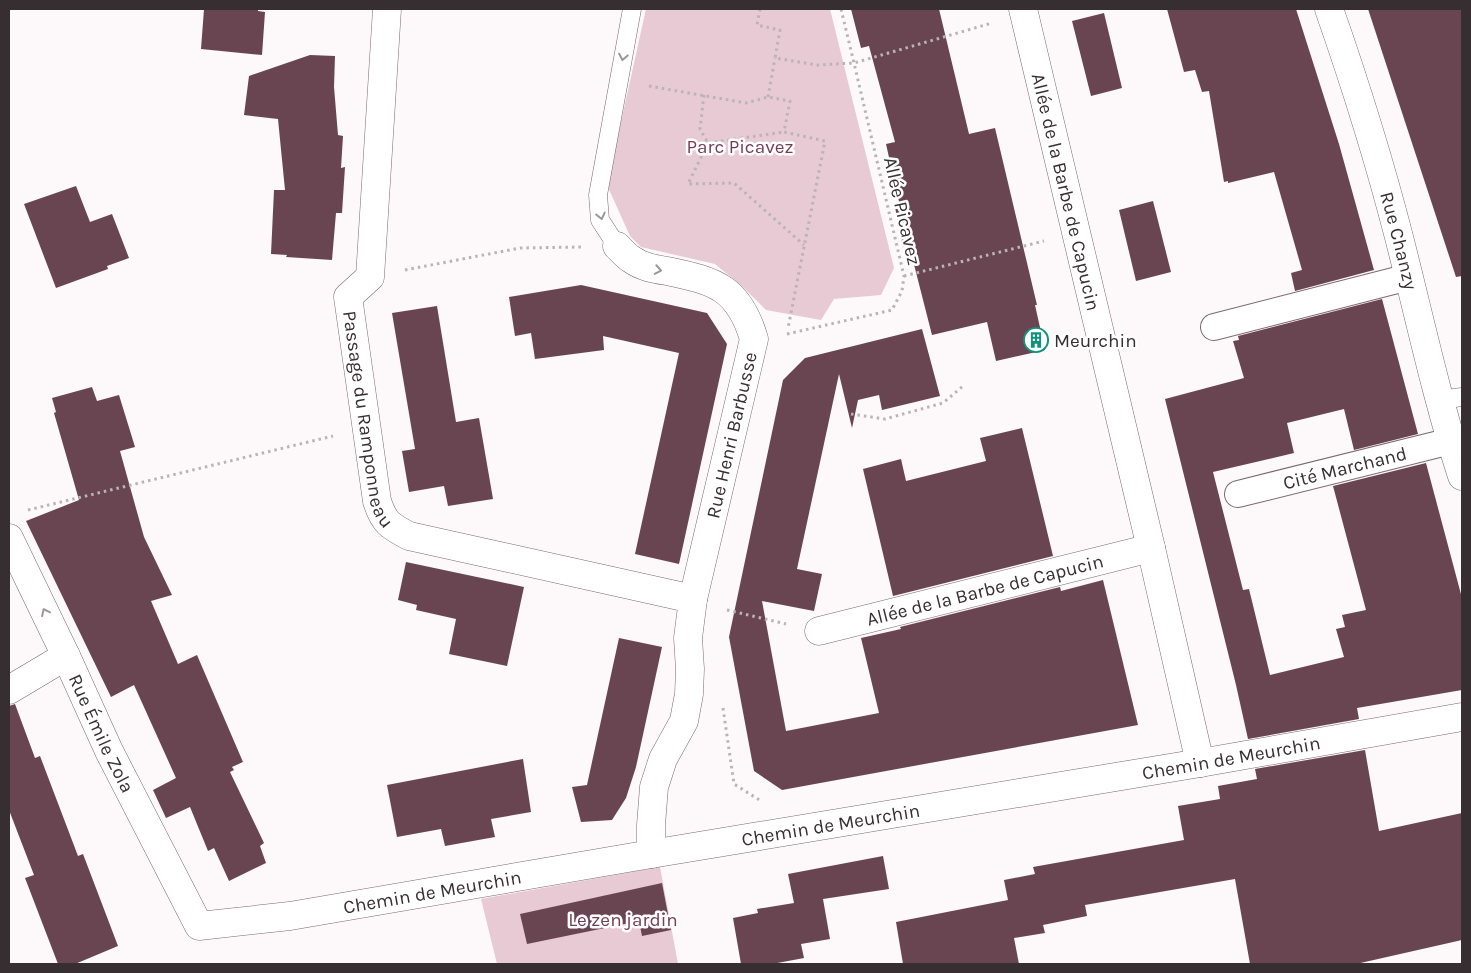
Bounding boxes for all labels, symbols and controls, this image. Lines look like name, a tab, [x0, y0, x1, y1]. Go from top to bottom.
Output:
one-way arrow	[618, 52, 628, 61]
street label: Allée de la Barbe de Capucin	[1027, 71, 1104, 313]
park label: Parc Picavez	[687, 136, 793, 158]
street label: Allée Picavez	[879, 155, 925, 267]
street label: Rue Chanzy	[1375, 189, 1422, 292]
one-way arrow	[595, 212, 606, 221]
one-way arrow	[654, 264, 662, 274]
street label: Passage du Ramponneau	[338, 309, 398, 533]
building icon: Meurchin	[1023, 327, 1049, 353]
place label: Meurchin	[1054, 330, 1137, 352]
street label: Rue Henri Barbusse	[702, 350, 762, 521]
street label: Cité Marchand	[1281, 442, 1409, 494]
street label: Allée de la Barbe de Capucin	[864, 550, 1106, 631]
one-way arrow	[41, 608, 51, 617]
street label: Rue Émile Zola	[64, 671, 138, 796]
street label: Chemin de Meurchin	[1140, 732, 1322, 784]
street label: Chemin de Meurchin	[740, 800, 922, 851]
street label: Chemin de Meurchin	[342, 866, 523, 919]
park label: Le zen jardin	[568, 909, 678, 931]

